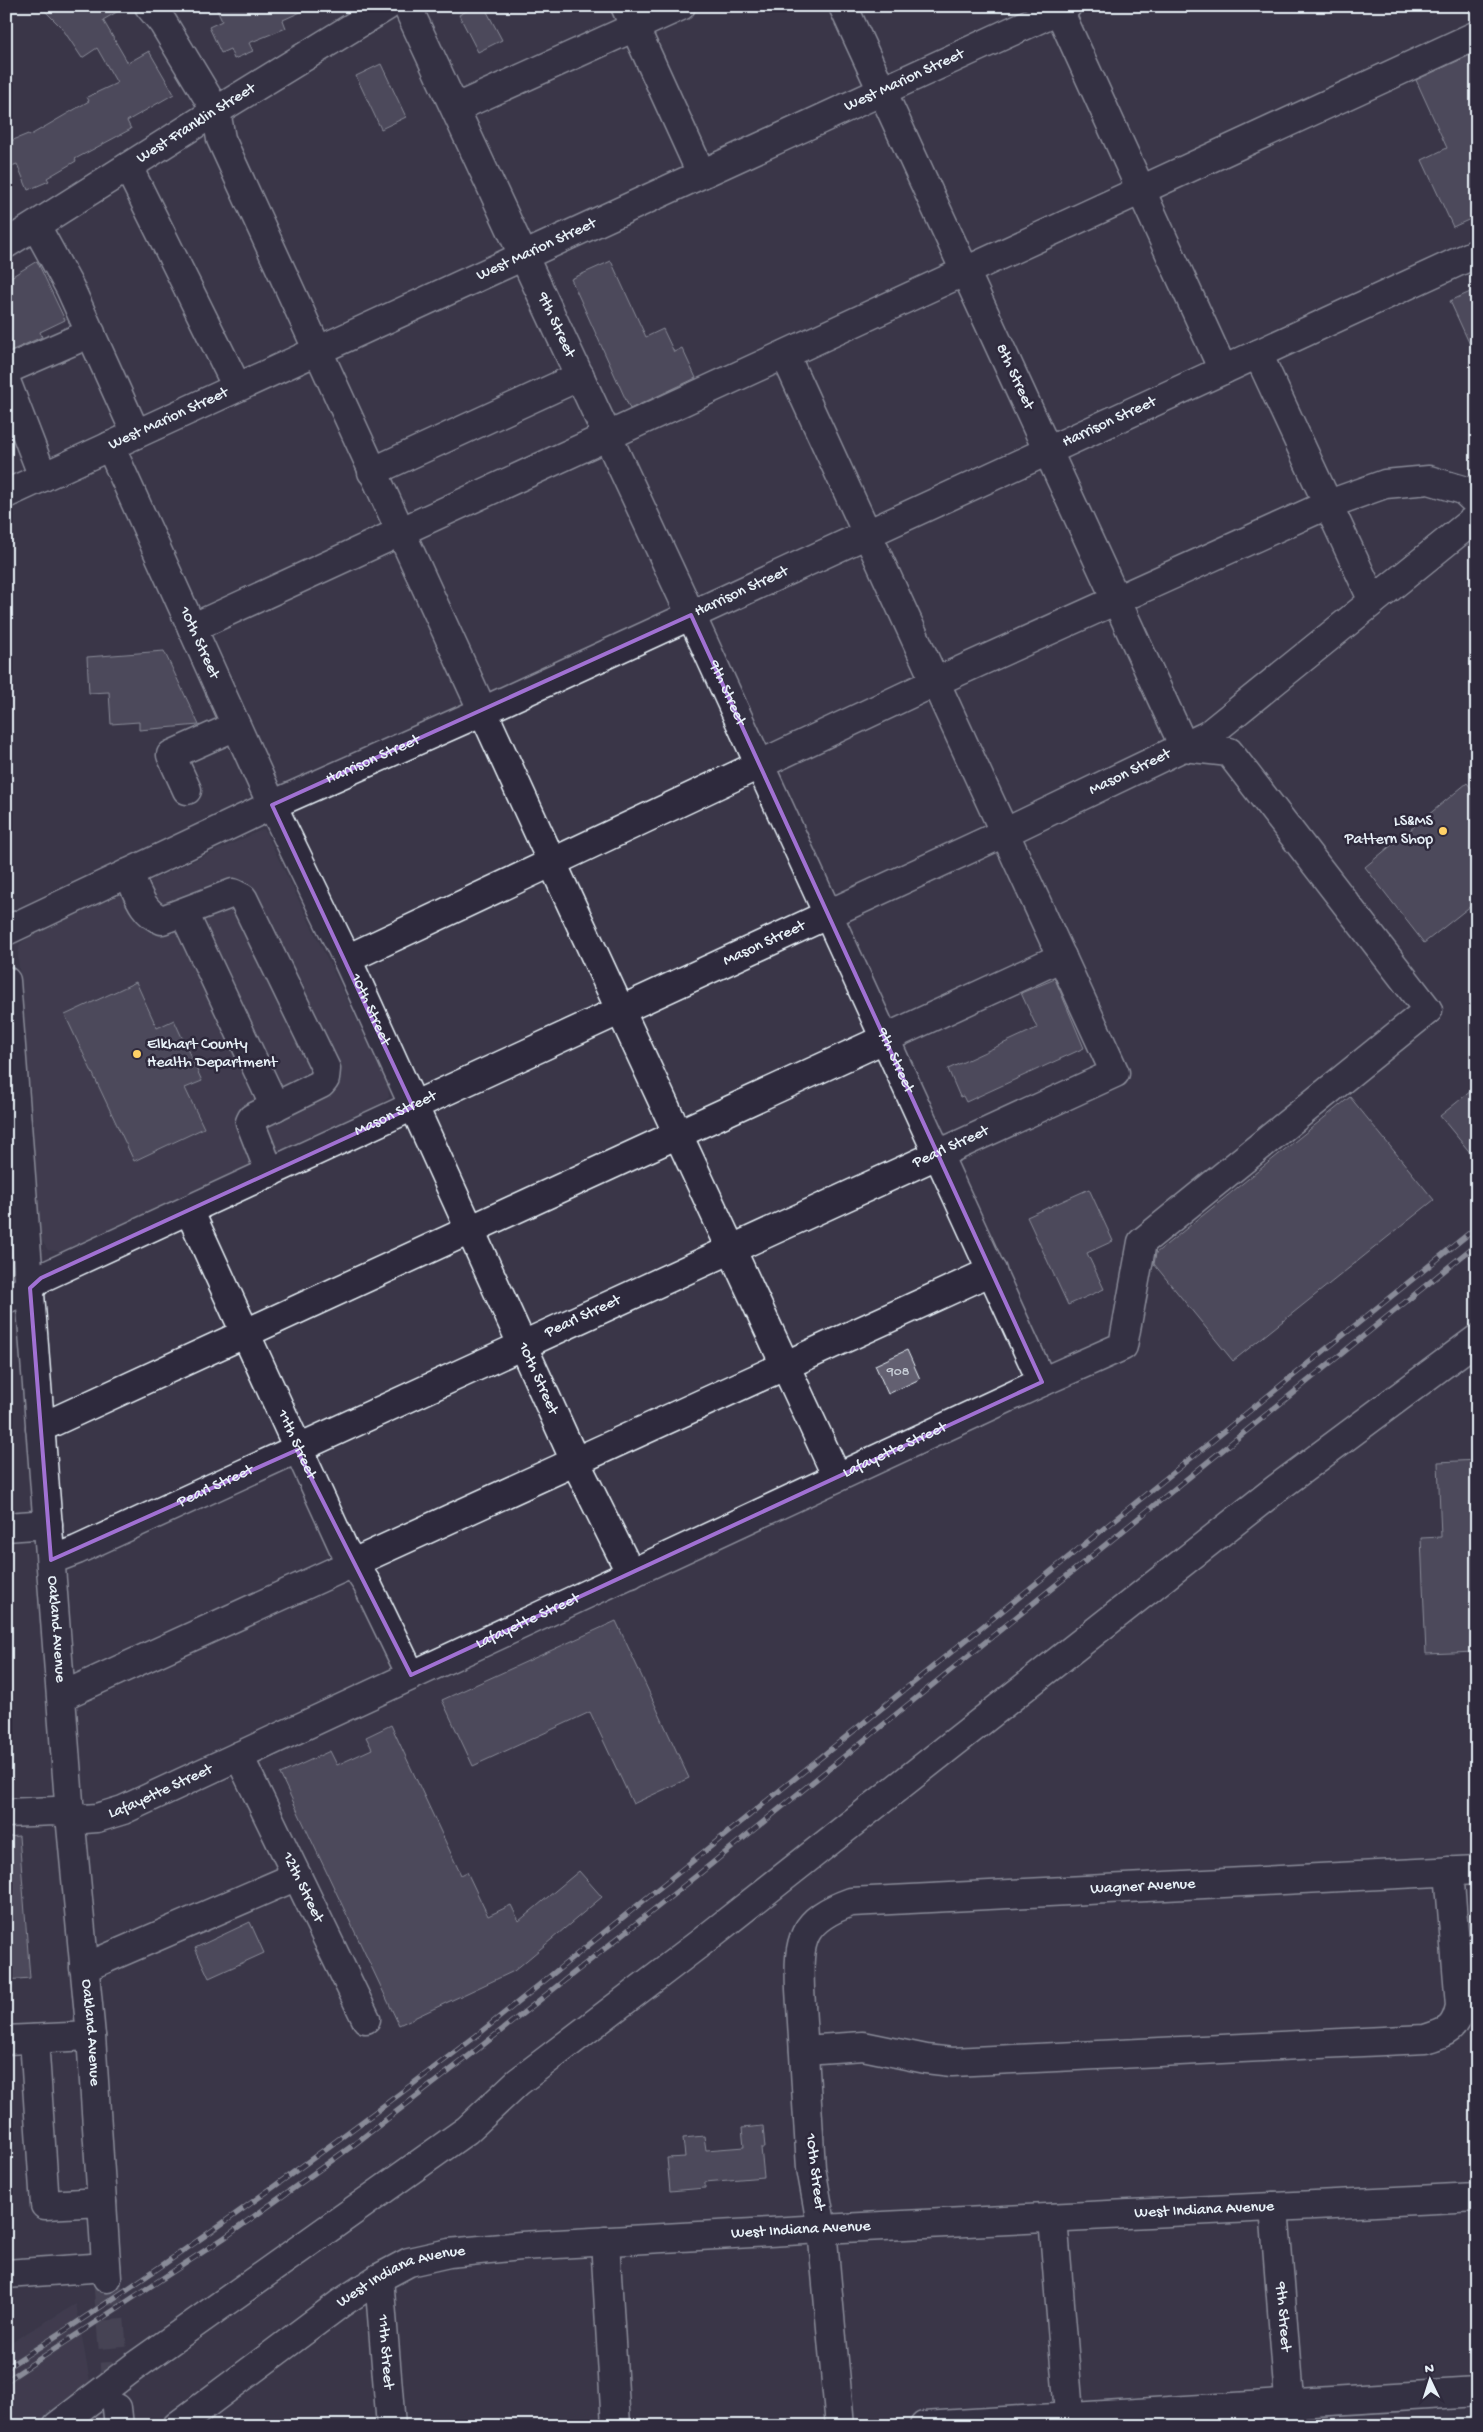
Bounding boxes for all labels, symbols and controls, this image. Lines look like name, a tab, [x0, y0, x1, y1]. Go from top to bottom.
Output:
street label: West Marion Street	[842, 44, 969, 116]
street label: West Franklin Street	[133, 79, 260, 168]
street label: West Marion Street	[474, 214, 601, 286]
street label: 9th Street	[532, 289, 580, 362]
street label: 8th Street	[991, 341, 1038, 414]
street label: West Marion Street	[106, 383, 233, 455]
street label: Harrison Street	[1059, 392, 1161, 452]
street label: Harrison Street	[692, 562, 793, 622]
street label: 10th Street	[174, 603, 224, 683]
street label: 9th Street	[703, 657, 751, 730]
street label: Harrison Street	[323, 730, 425, 789]
street label: Mason Street	[1086, 744, 1175, 800]
place label: LS&MS Pattern Shop	[1344, 813, 1434, 850]
marker: LS&MS Pattern Shop	[1437, 825, 1449, 837]
street label: Mason Street	[720, 916, 810, 971]
street label: 10th Street	[345, 970, 395, 1050]
street label: 9th Street	[871, 1024, 919, 1098]
place label: Elkhart County Health Department	[147, 1036, 279, 1073]
marker: Elkhart County Health Department	[131, 1048, 143, 1060]
street label: Mason Street	[352, 1086, 441, 1141]
street label: Pearl Street	[909, 1121, 993, 1173]
street label: Pearl Street	[541, 1290, 625, 1343]
street label: 10th Street	[513, 1339, 563, 1419]
house number: 908	[886, 1364, 910, 1381]
street label: 11th Street	[272, 1406, 321, 1484]
street label: Lafayette Street	[840, 1417, 951, 1483]
street label: Pearl Street	[173, 1460, 258, 1513]
street label: Oakland Avenue	[42, 1575, 69, 1684]
street label: Lafayette Street	[473, 1588, 584, 1654]
street label: Lafayette Street	[106, 1759, 217, 1823]
street label: 12th Street	[277, 1848, 328, 1927]
street label: Wagner Avenue	[1090, 1875, 1197, 1899]
street label: Oakland Avenue	[76, 1978, 104, 2087]
street label: 10th Street	[800, 2132, 828, 2213]
street label: West Indiana Avenue	[1134, 2197, 1275, 2223]
street label: West Indiana Avenue	[730, 2217, 872, 2244]
street label: West Indiana Avenue	[333, 2242, 467, 2313]
street label: 9th Street	[1270, 2280, 1295, 2354]
street label: 11th Street	[372, 2313, 398, 2391]
north arrow	[1406, 2354, 1456, 2404]
text: N	[1424, 2361, 1434, 2378]

